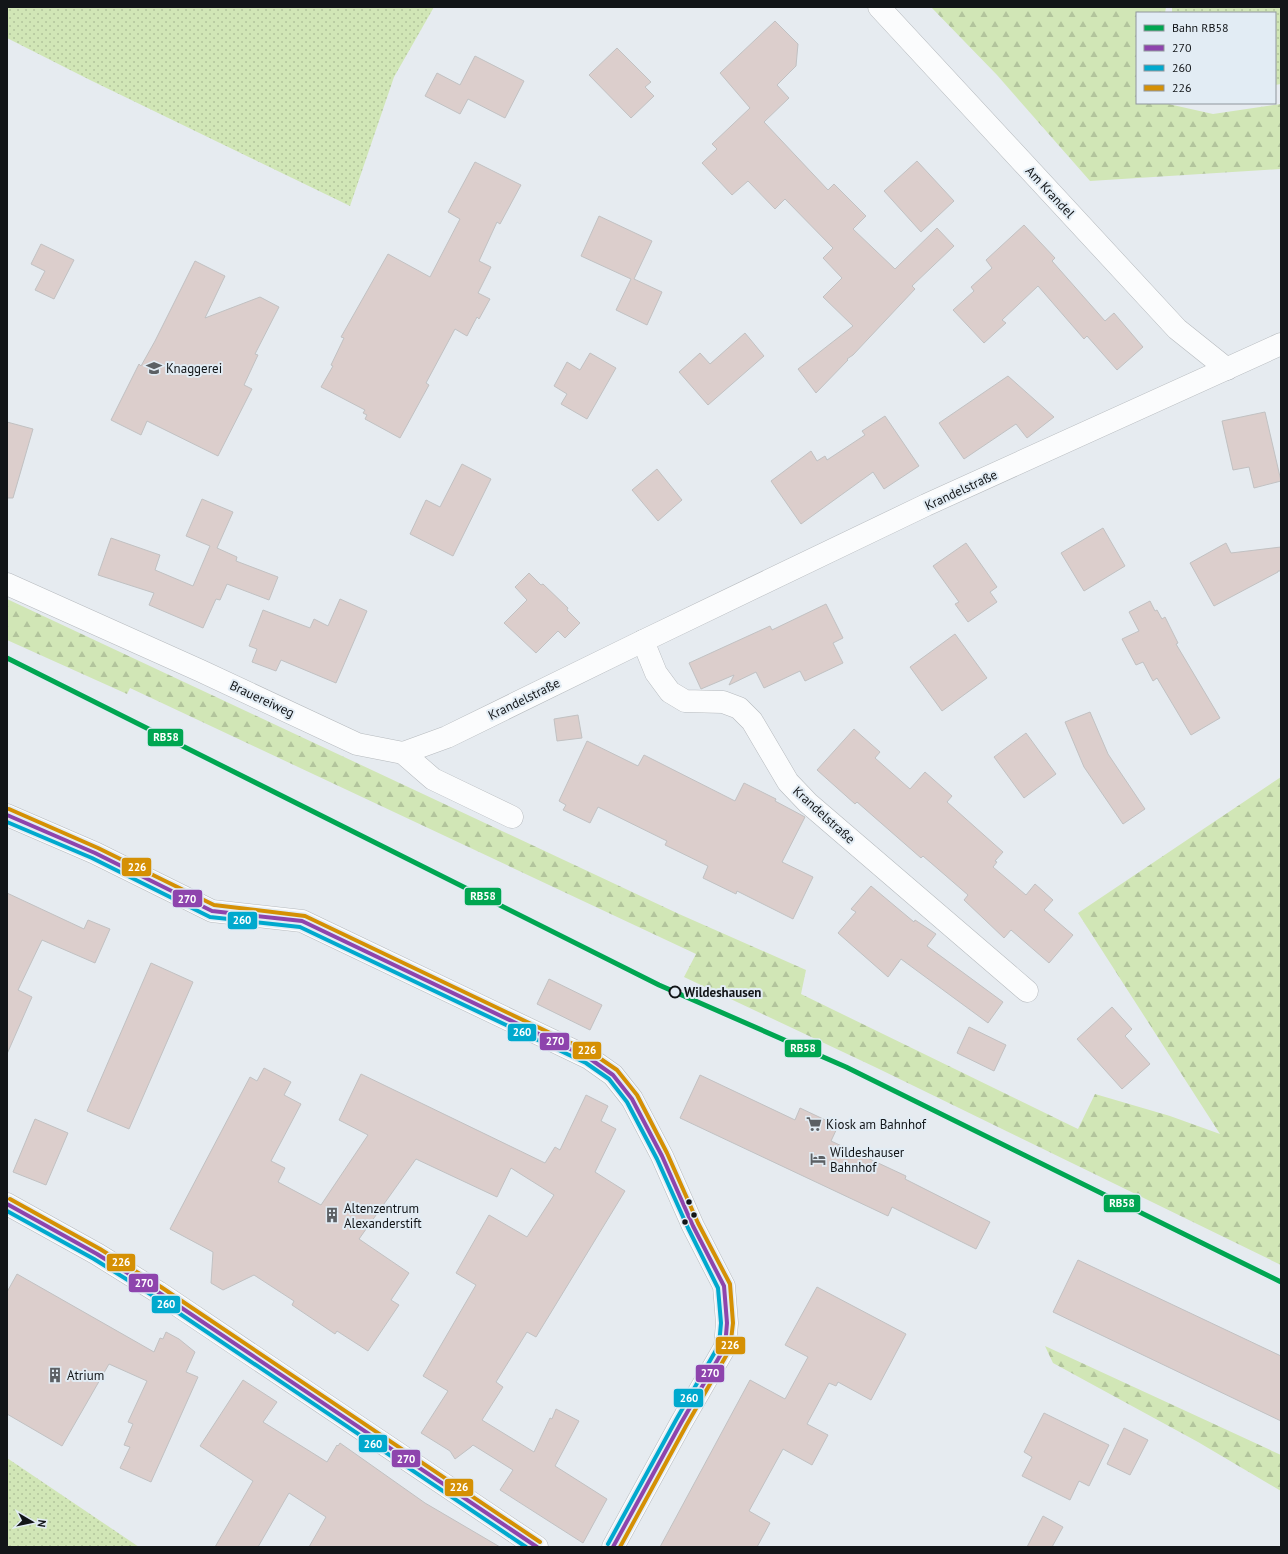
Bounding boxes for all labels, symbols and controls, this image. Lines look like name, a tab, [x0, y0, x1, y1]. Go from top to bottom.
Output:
legend	[1136, 12, 1276, 104]
text: Bahn RB58	[1172, 20, 1229, 35]
text: 270	[1172, 40, 1192, 55]
text: 260	[1172, 60, 1192, 75]
text: 226	[1172, 80, 1192, 95]
street label: Am Krandel	[1022, 163, 1078, 222]
school or university icon: Knaggerei	[145, 359, 163, 377]
place label: Knaggerei	[166, 360, 222, 377]
street label: Krandelstraße	[922, 466, 1000, 514]
street label: Krandelstraße	[485, 674, 563, 724]
street label: Brauereiweg	[227, 677, 297, 721]
line badge: RB58	[147, 728, 184, 747]
text: RB58	[153, 730, 179, 744]
street label: Krandelstraße	[789, 783, 859, 847]
line badge: 226	[121, 857, 152, 877]
text: 226	[128, 860, 146, 874]
line badge: RB58	[464, 887, 502, 906]
line badge: 270	[172, 889, 203, 908]
text: RB58	[470, 889, 496, 903]
text: 270	[178, 892, 196, 906]
line badge: 260	[227, 911, 258, 930]
text: 260	[233, 913, 251, 927]
place label: Wildeshausen	[684, 984, 761, 1001]
marker: Wildeshausen	[668, 985, 682, 999]
line badge: 260	[507, 1023, 537, 1042]
text: 260	[513, 1025, 531, 1039]
line badge: 270	[539, 1032, 570, 1051]
text: 270	[546, 1034, 564, 1048]
line badge: RB58	[784, 1039, 822, 1058]
line badge: 226	[572, 1041, 602, 1060]
text: RB58	[790, 1041, 816, 1055]
text: 226	[578, 1043, 596, 1057]
supermarket icon: Kiosk am Bahnhof	[805, 1115, 823, 1133]
place label: Kiosk am Bahnhof	[826, 1116, 927, 1133]
place label: Wildeshauser Bahnhof	[830, 1144, 905, 1176]
hotel icon: Wildeshauser Bahnhof	[809, 1150, 827, 1168]
line badge: RB58	[1103, 1194, 1141, 1213]
text: RB58	[1109, 1196, 1135, 1210]
unlabelled marker	[684, 1197, 694, 1207]
place label: Altenzentrum Alexanderstift	[344, 1200, 422, 1232]
building icon: Altenzentrum Alexanderstift	[323, 1206, 341, 1224]
unlabelled marker	[689, 1210, 699, 1220]
unlabelled marker	[680, 1217, 690, 1227]
line badge: 226	[106, 1253, 136, 1272]
text: 226	[112, 1255, 130, 1269]
line badge: 270	[128, 1273, 159, 1293]
text: 270	[135, 1276, 153, 1290]
line badge: 260	[151, 1295, 181, 1314]
text: 260	[157, 1297, 175, 1311]
line badge: 226	[715, 1336, 746, 1355]
text: 226	[721, 1338, 739, 1352]
line badge: 270	[695, 1364, 725, 1383]
building icon: Atrium	[46, 1366, 64, 1384]
text: 270	[701, 1366, 719, 1380]
place label: Atrium	[67, 1367, 104, 1384]
line badge: 260	[673, 1388, 704, 1408]
text: 260	[680, 1391, 698, 1405]
line badge: 260	[358, 1434, 388, 1453]
text: 260	[364, 1437, 382, 1451]
line badge: 270	[391, 1449, 421, 1468]
text: 270	[397, 1452, 415, 1466]
line badge: 226	[444, 1478, 474, 1497]
text: 226	[450, 1480, 468, 1494]
north arrow	[12, 1502, 52, 1542]
text: N	[34, 1519, 49, 1528]

